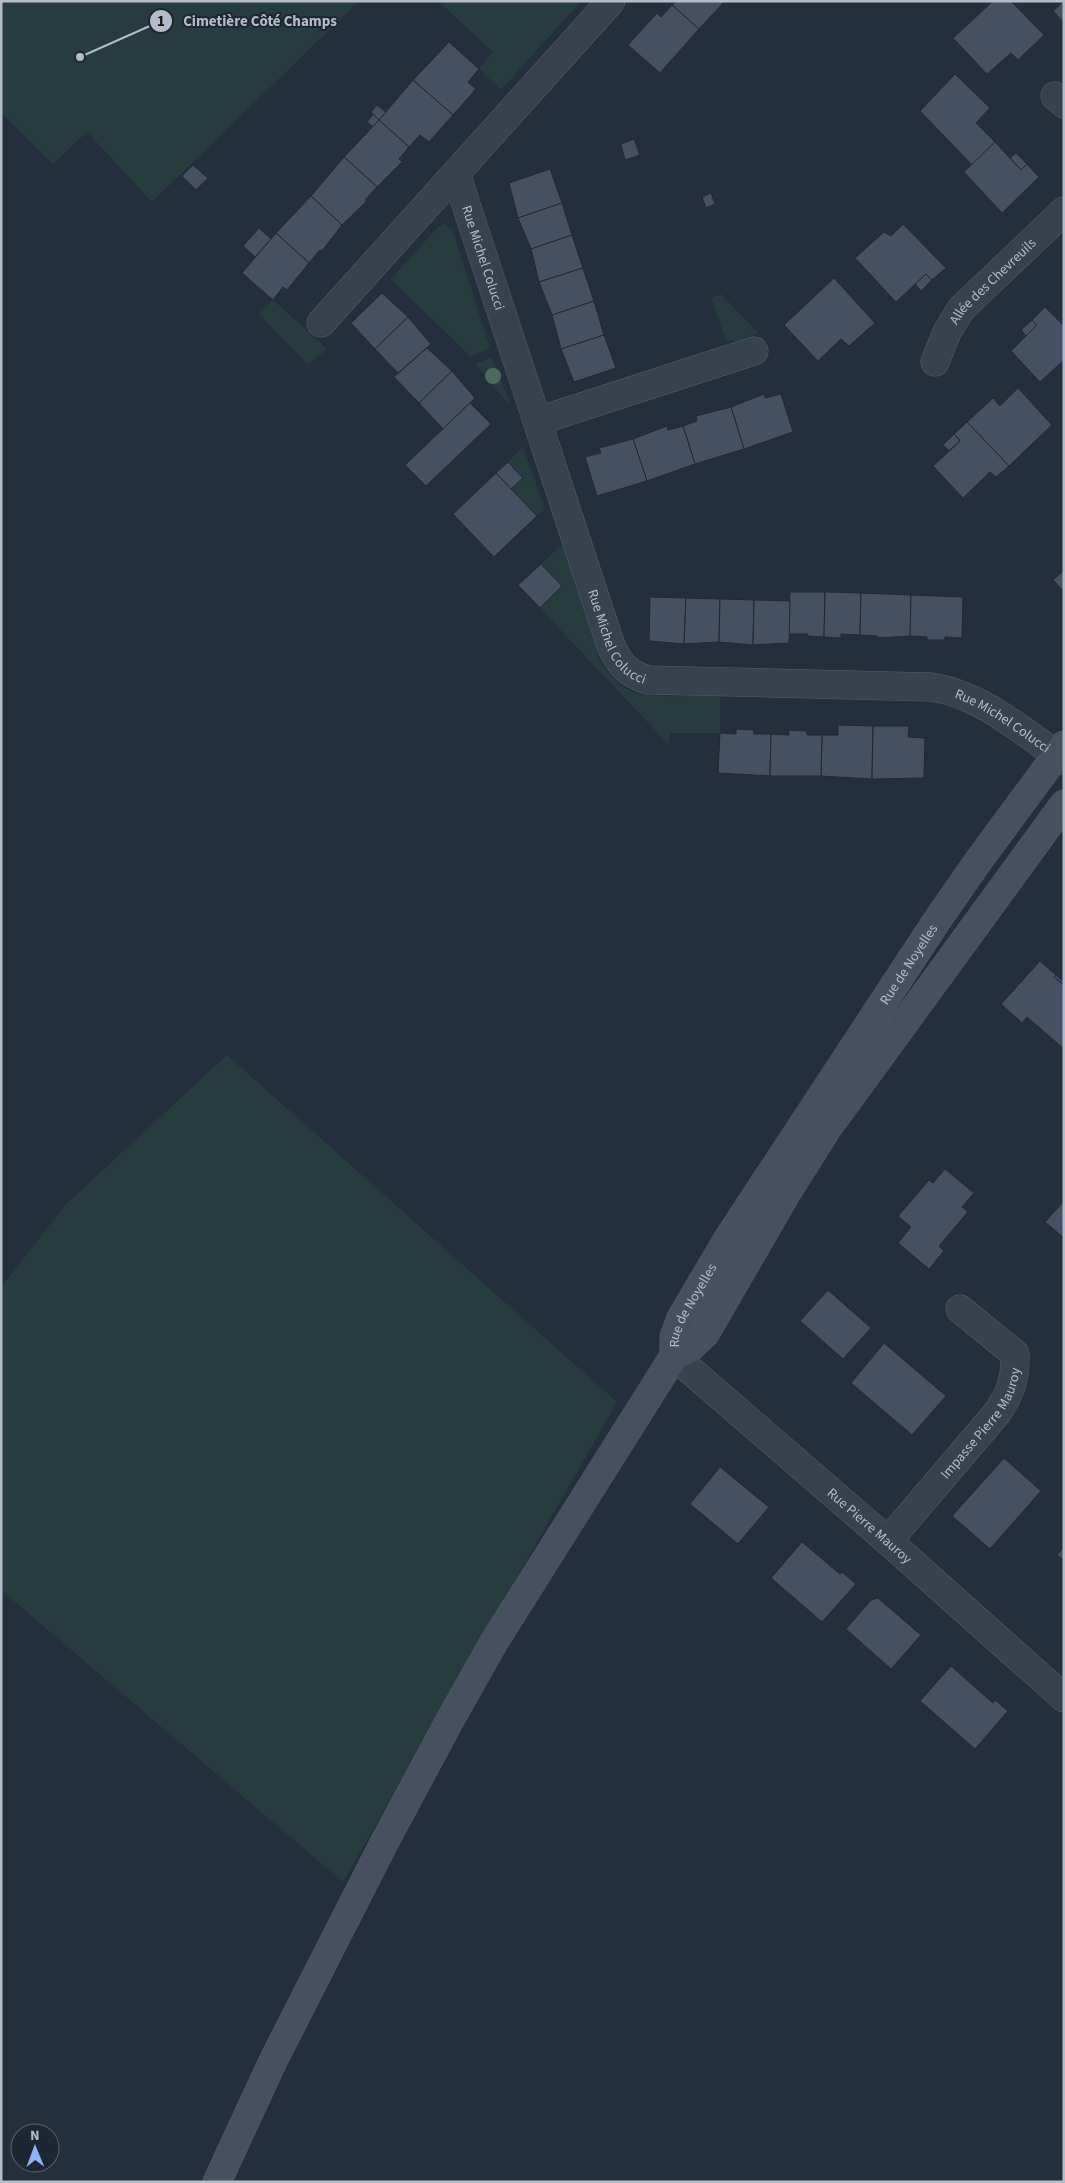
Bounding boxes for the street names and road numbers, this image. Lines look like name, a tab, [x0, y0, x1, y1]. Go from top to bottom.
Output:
street label: Rue Michel Colucci	[456, 203, 509, 313]
street label: Allée des Chevreuils	[945, 234, 1041, 329]
street label: Rue Michel Colucci	[582, 587, 649, 690]
street label: Rue Michel Colucci	[952, 685, 1054, 758]
street label: Rue de Noyelles	[875, 920, 943, 1009]
street label: Rue de Noyelles	[665, 1260, 722, 1347]
street label: Impasse Pierre Mauroy	[936, 1366, 1026, 1484]
street label: Rue Pierre Mauroy	[822, 1484, 916, 1569]

